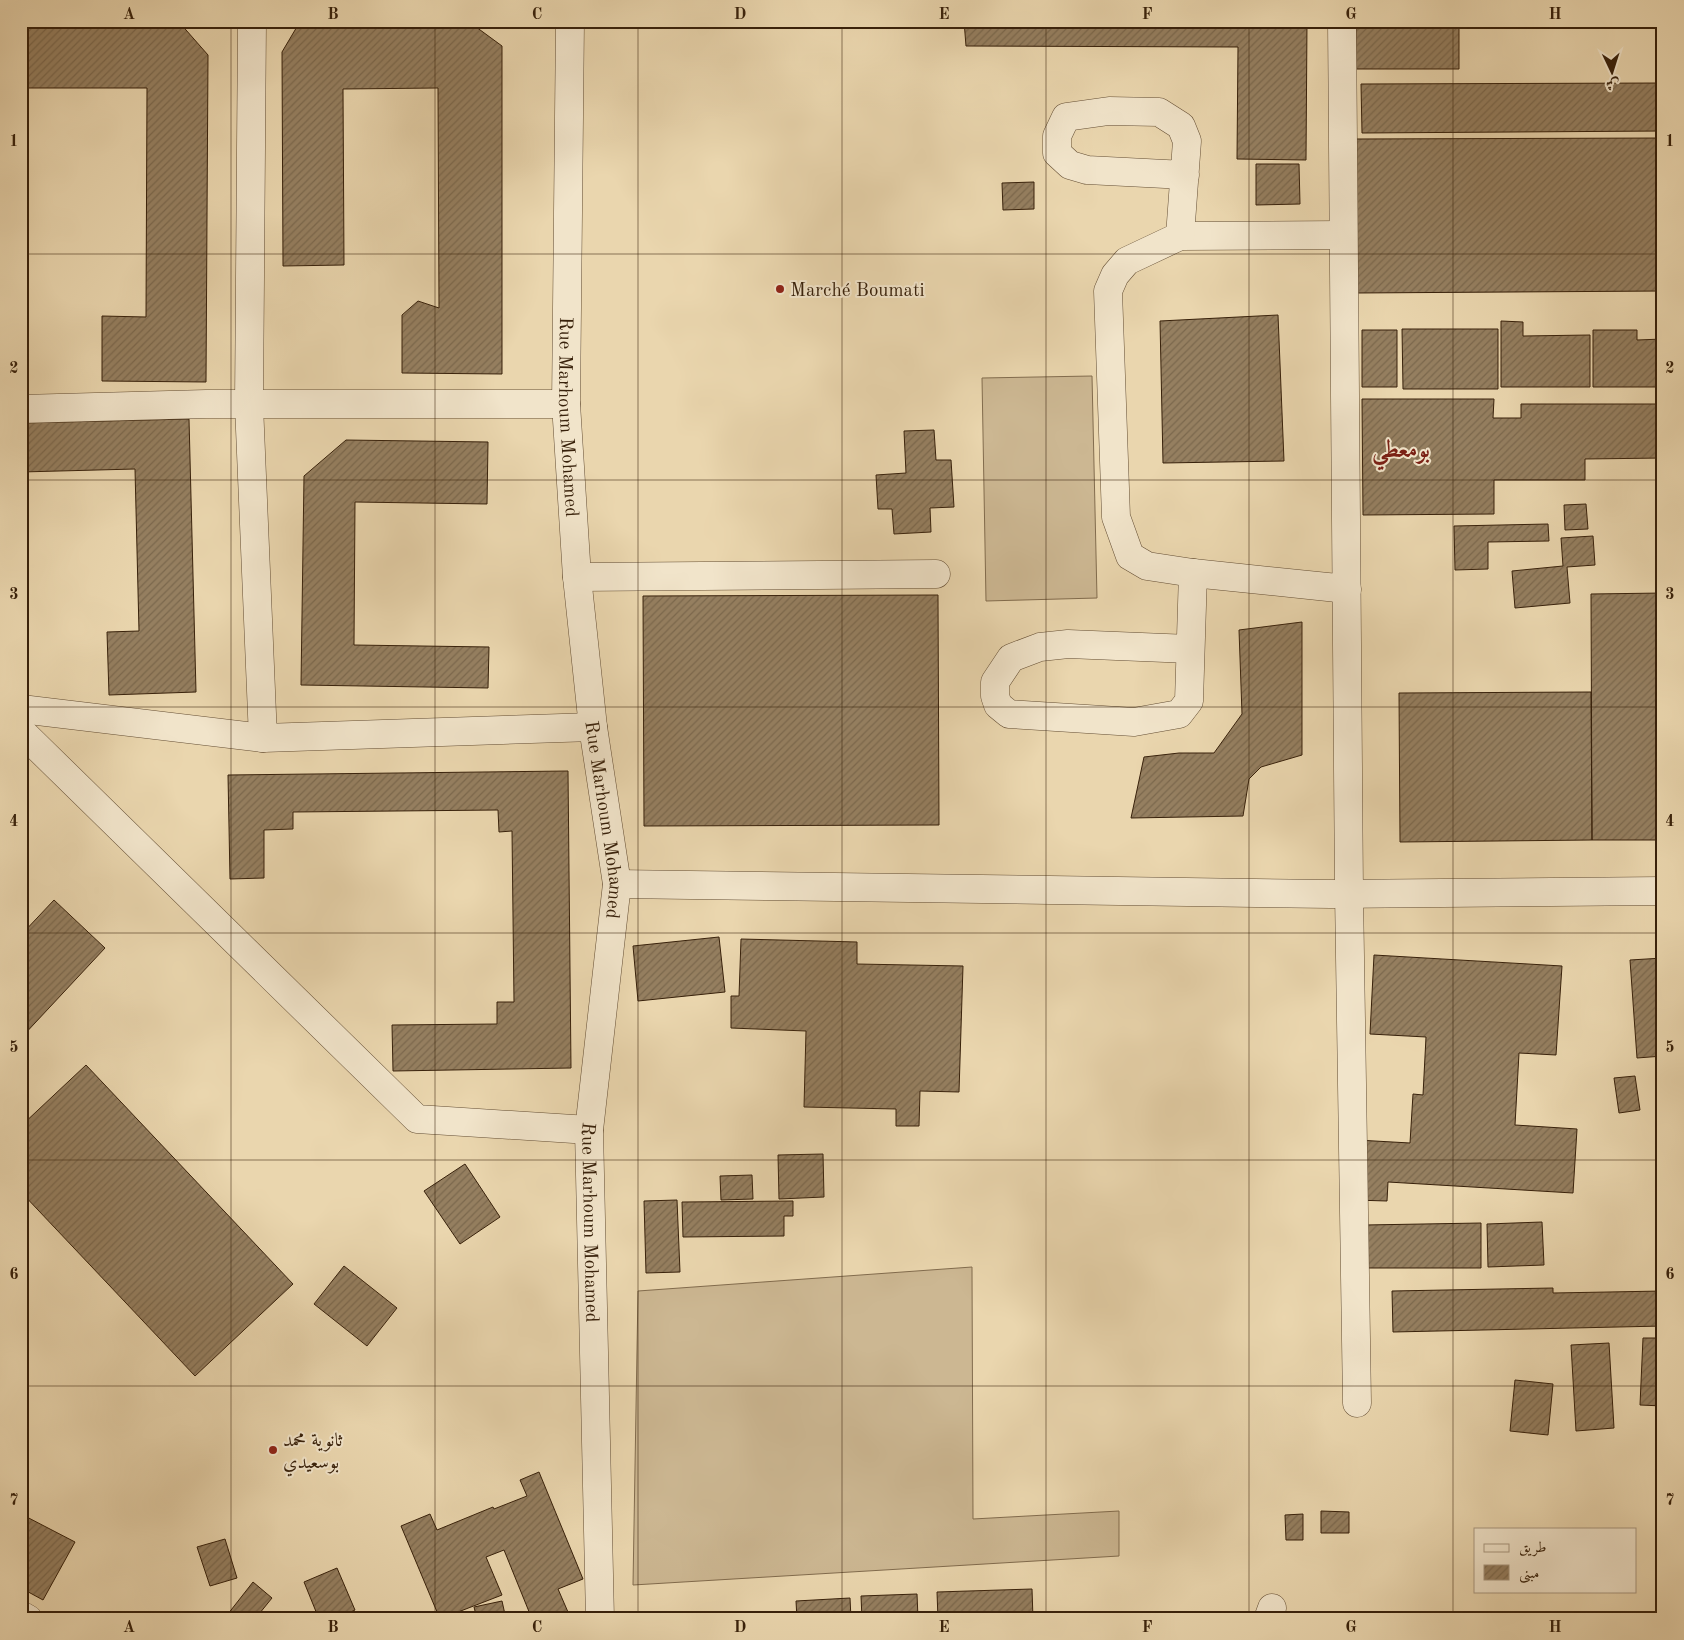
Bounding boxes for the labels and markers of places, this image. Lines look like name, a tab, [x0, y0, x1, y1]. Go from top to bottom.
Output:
place label: Marché Boumati	[790, 282, 925, 301]
marker: Marché Boumati	[774, 283, 786, 295]
place label: ثانوية محمد بوسعيدي	[283, 1432, 343, 1477]
marker: ثانوية محمد بوسعيدي	[267, 1444, 279, 1456]

